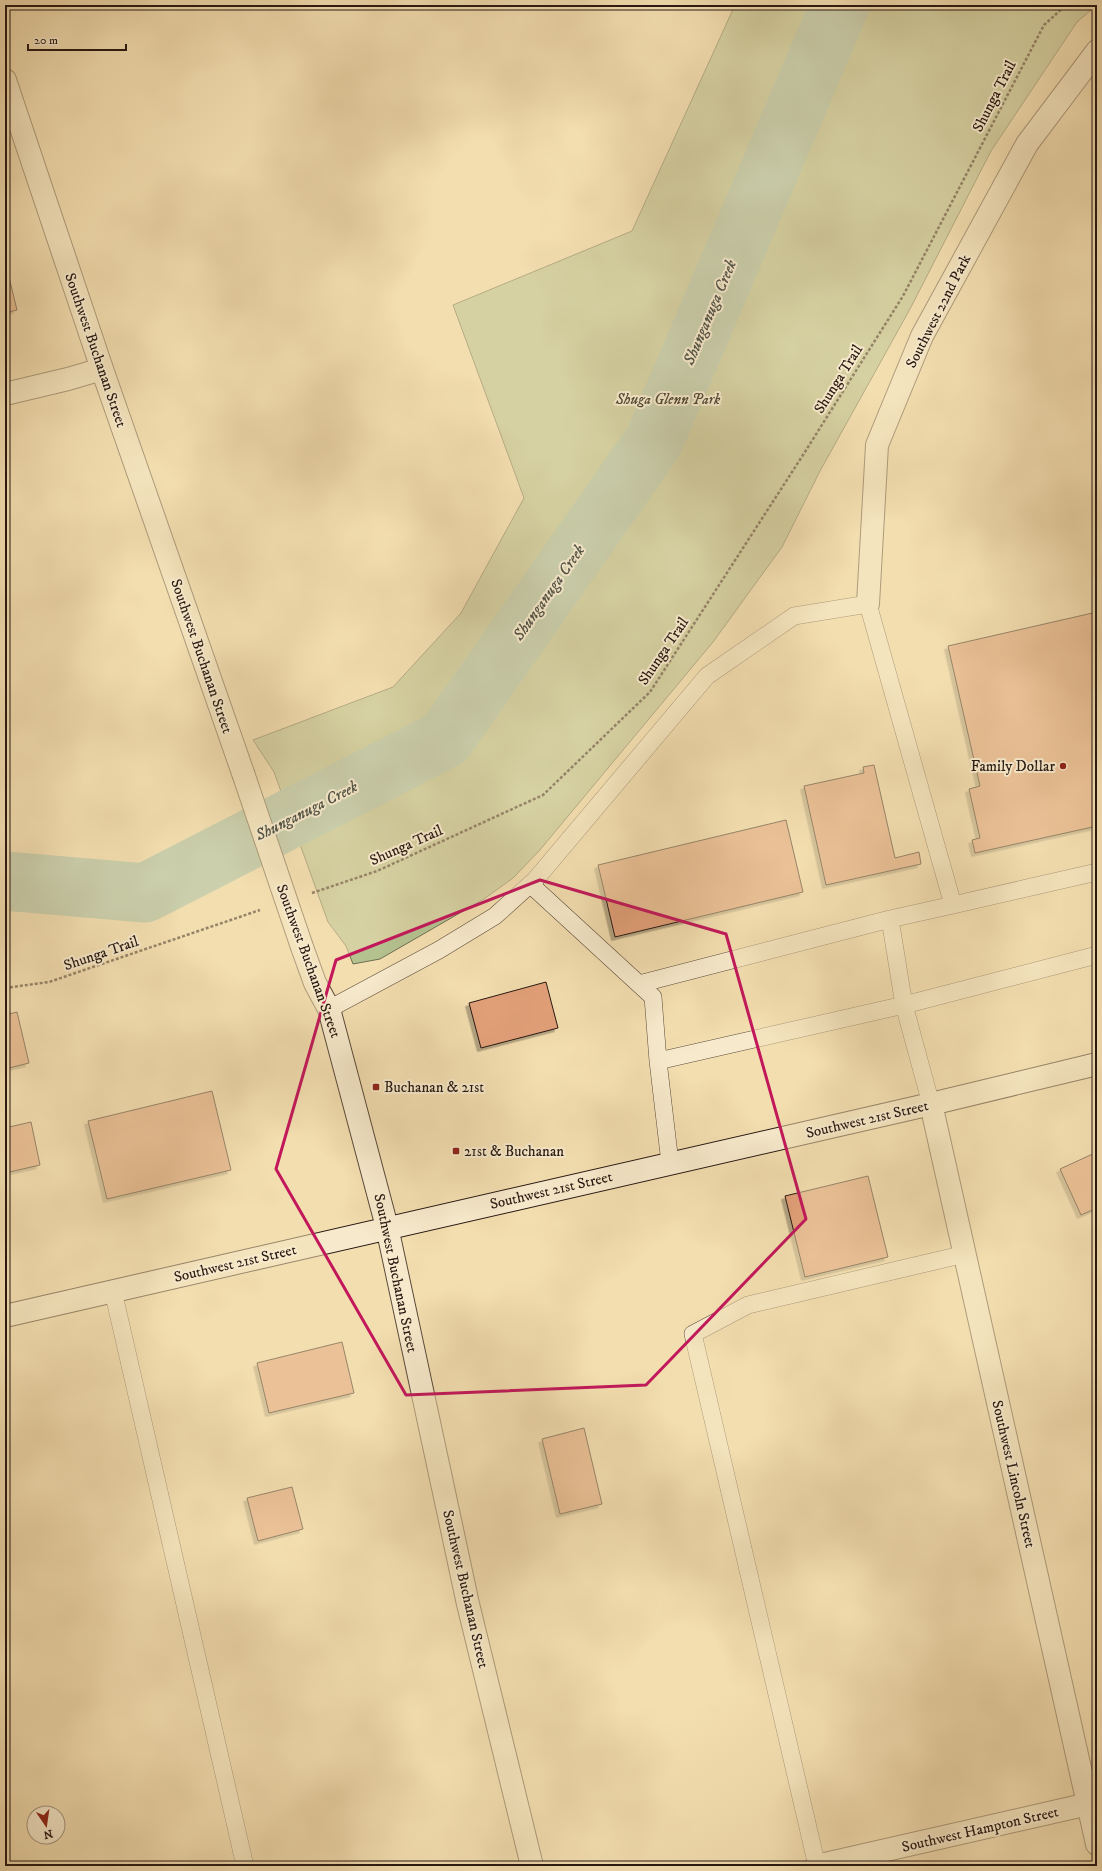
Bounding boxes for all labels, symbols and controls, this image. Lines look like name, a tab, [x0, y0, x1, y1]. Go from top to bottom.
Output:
scale bar	[28, 26, 126, 52]
text: 20 m	[34, 33, 58, 48]
street label: Shunga Trail	[968, 57, 1021, 135]
street label: Southwest 22nd Park	[902, 251, 976, 371]
water label: Shunganuga Creek	[678, 256, 741, 369]
street label: Southwest Buchanan Street	[60, 270, 131, 430]
street label: Shunga Trail	[810, 341, 867, 417]
park label: Shuga Glenn Park	[615, 390, 721, 409]
water label: Shunganuga Creek	[508, 541, 589, 645]
street label: Southwest Buchanan Street	[166, 576, 237, 736]
street label: Shunga Trail	[634, 613, 693, 689]
place label: Family Dollar	[971, 757, 1055, 776]
marker: Family Dollar	[1058, 761, 1068, 771]
water label: Shunganuga Creek	[251, 776, 361, 846]
street label: Shunga Trail	[367, 821, 446, 870]
street label: Southwest Buchanan Street	[272, 882, 345, 1041]
street label: Shunga Trail	[61, 932, 141, 975]
place label: Buchanan & 21st	[384, 1078, 484, 1097]
marker: Buchanan & 21st	[371, 1082, 381, 1092]
street label: Southwest 21st Street	[804, 1096, 930, 1143]
place label: 21st & Buchanan	[464, 1142, 564, 1161]
marker: 21st & Buchanan	[451, 1146, 461, 1156]
street label: Southwest 21st Street	[488, 1167, 614, 1214]
street label: Southwest Buchanan Street	[369, 1192, 422, 1354]
street label: Southwest 21st Street	[172, 1240, 298, 1287]
street label: Southwest Lincoln Street	[987, 1398, 1040, 1550]
street label: Southwest Buchanan Street	[438, 1508, 493, 1670]
street label: Southwest Hampton Street	[900, 1802, 1060, 1857]
north arrow	[26, 1805, 66, 1845]
text: N	[42, 1826, 54, 1842]

